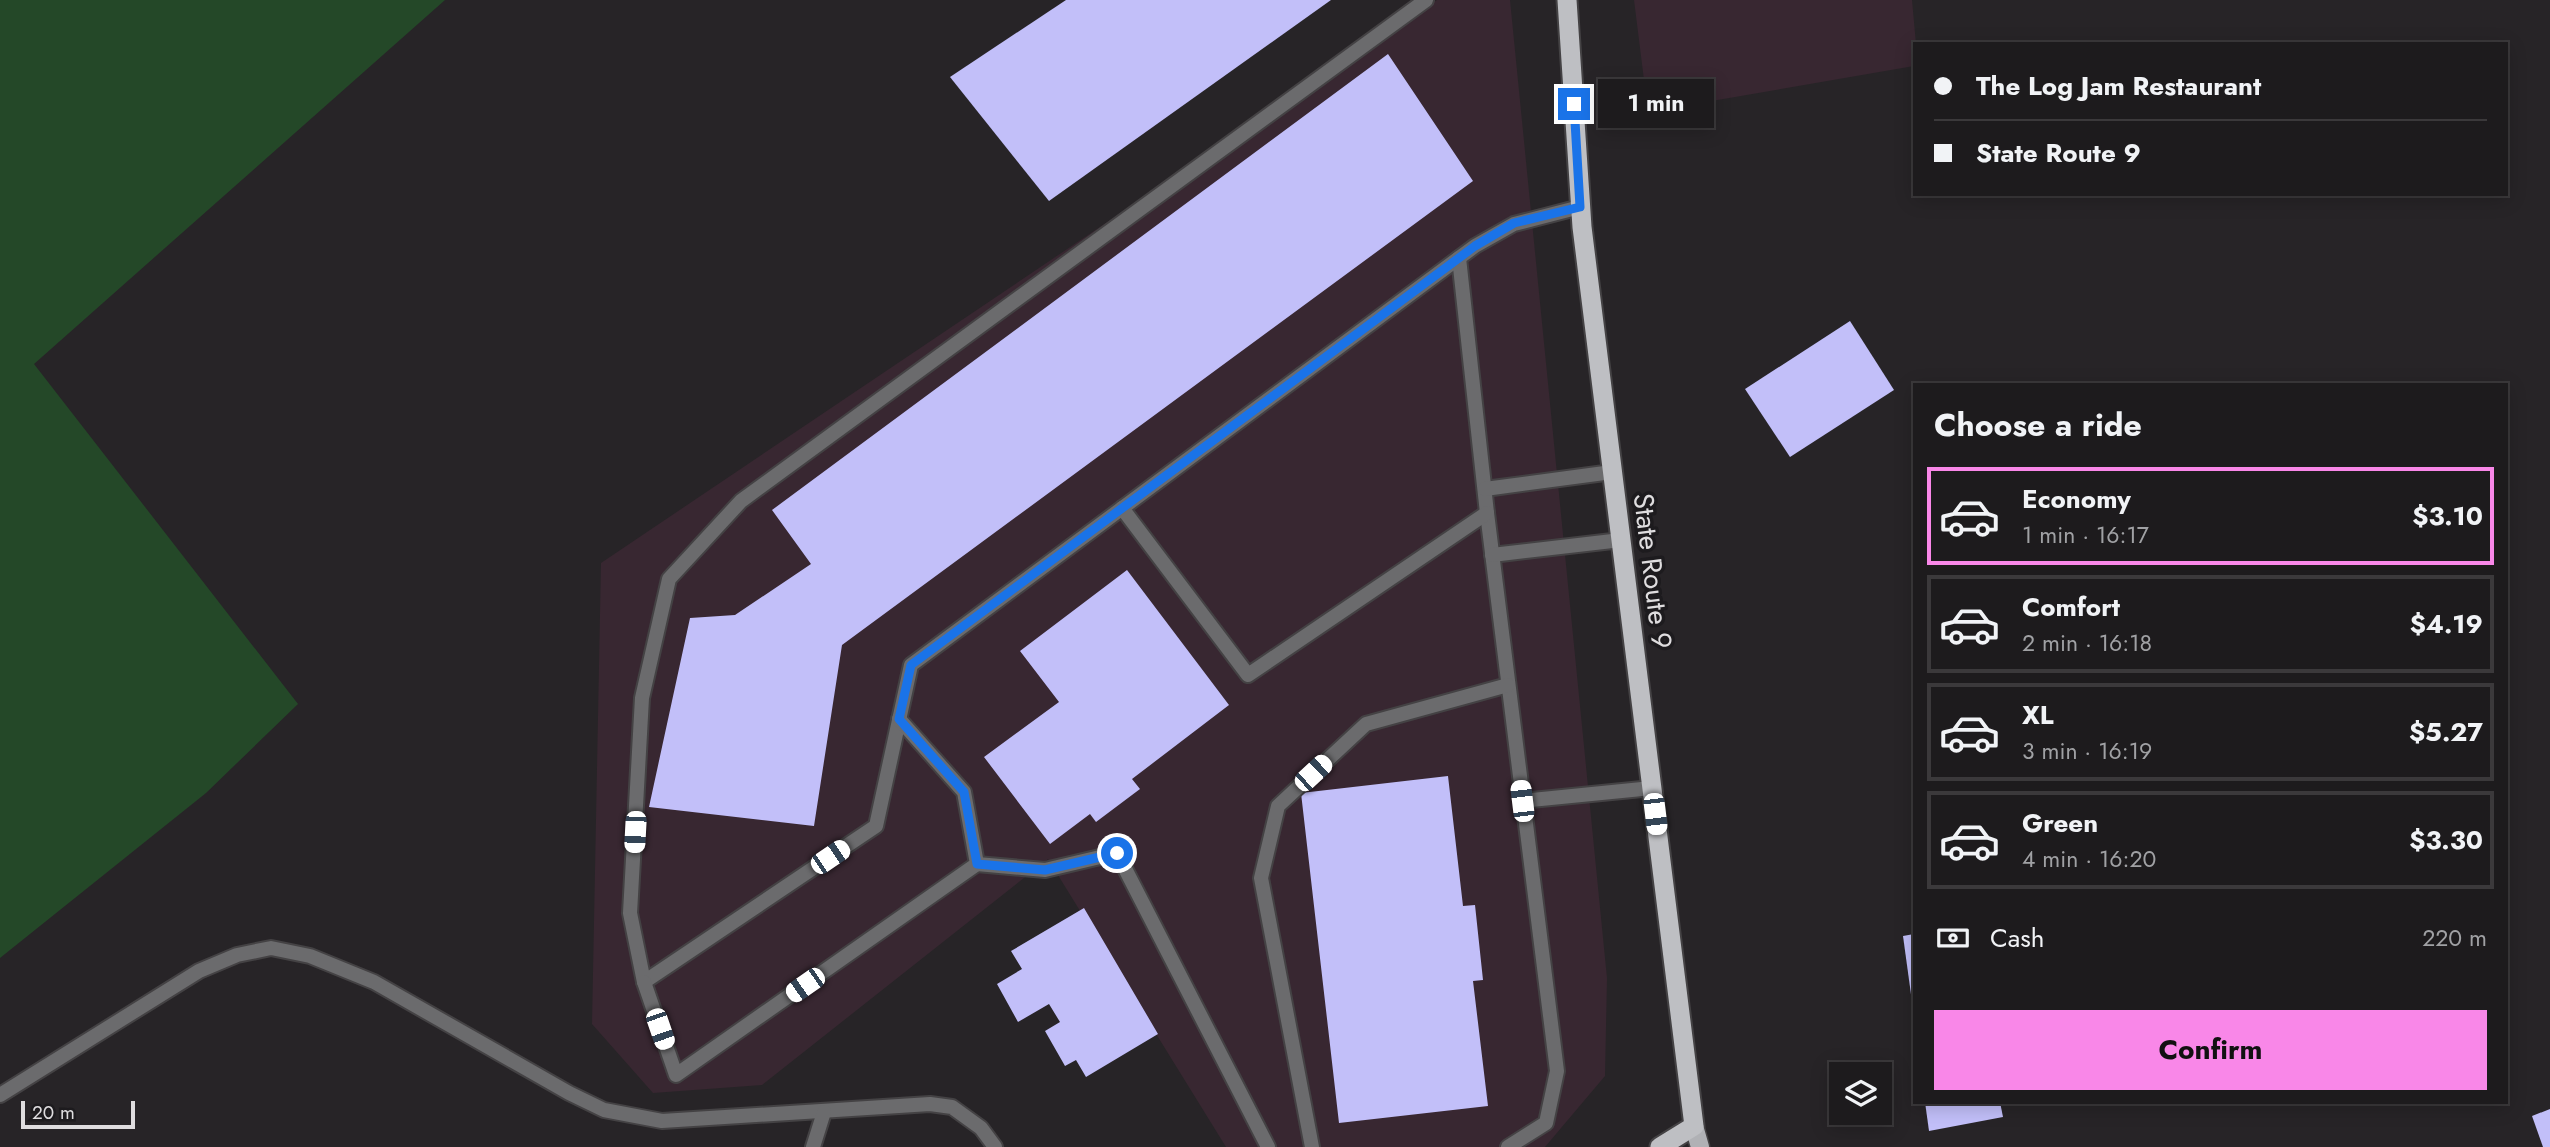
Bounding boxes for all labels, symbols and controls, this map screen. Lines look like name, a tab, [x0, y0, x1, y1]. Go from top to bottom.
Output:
text: The Log Jam Restaurant	[1976, 67, 2261, 105]
callout: 1 min	[1598, 80, 1714, 128]
text: 1 min	[1627, 86, 1685, 120]
route end	[1558, 88, 1590, 120]
text: State Route 9	[1976, 134, 2141, 172]
text: Choose a ride	[1934, 402, 2142, 448]
text: Economy	[2022, 480, 2131, 518]
icon: car	[1938, 485, 2001, 548]
street label: State Route 9	[1623, 491, 1682, 651]
text: $3.10	[2412, 497, 2483, 535]
text: 1 min · 16:17	[2022, 518, 2149, 552]
text: Comfort	[2022, 588, 2120, 626]
icon: car	[1938, 593, 2001, 656]
text: $4.19	[2410, 605, 2483, 643]
text: 2 min · 16:18	[2022, 626, 2152, 660]
text: XL	[2022, 696, 2054, 734]
icon: car	[1938, 701, 2001, 764]
text: $5.27	[2409, 713, 2483, 751]
text: 3 min · 16:19	[2022, 734, 2152, 768]
car	[1291, 751, 1336, 795]
car	[1510, 779, 1535, 823]
car	[1643, 792, 1668, 836]
text: Green	[2022, 804, 2098, 842]
icon: car	[1938, 809, 2001, 872]
car	[624, 810, 647, 854]
text: $3.30	[2409, 821, 2483, 859]
car	[807, 837, 854, 877]
route start	[1101, 837, 1133, 869]
text: 4 min · 16:20	[2022, 842, 2156, 876]
icon: cash	[1934, 919, 1972, 957]
text: Cash	[1990, 919, 2044, 957]
text: 220 m	[2422, 921, 2487, 955]
car	[782, 964, 829, 1006]
car	[644, 1006, 677, 1052]
button: Confirm	[1934, 1010, 2487, 1090]
map controls	[1829, 1062, 1892, 1125]
button: layers	[1829, 1062, 1892, 1125]
scale bar	[21, 1098, 135, 1130]
text: 20 m	[32, 1099, 75, 1126]

